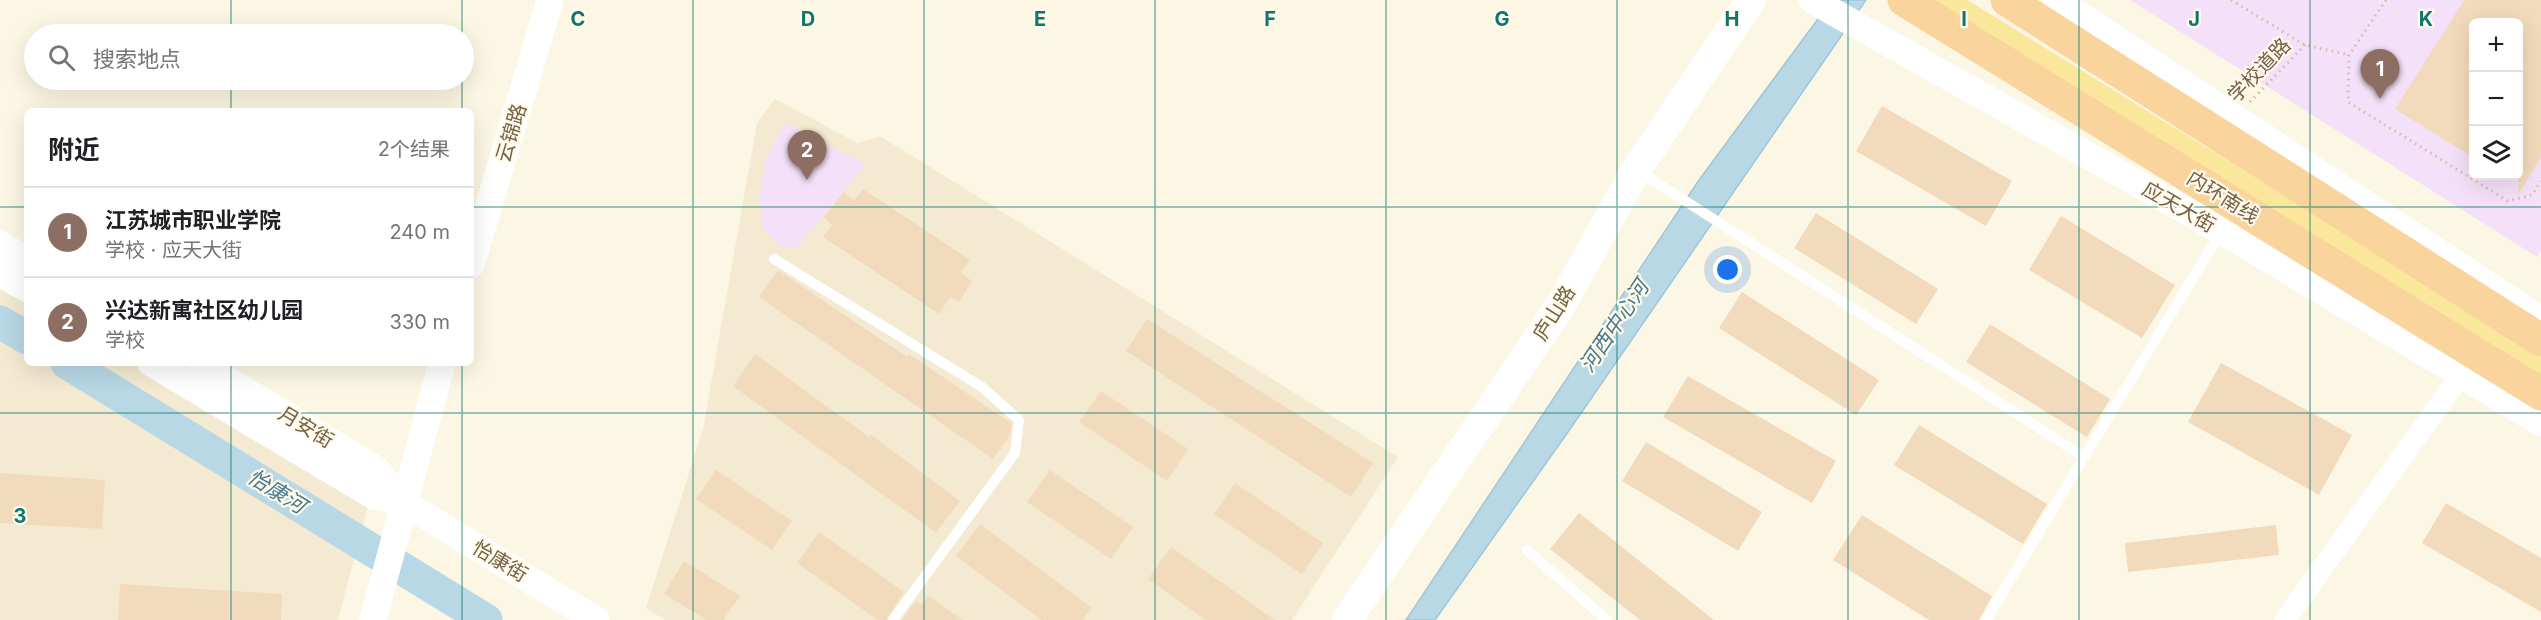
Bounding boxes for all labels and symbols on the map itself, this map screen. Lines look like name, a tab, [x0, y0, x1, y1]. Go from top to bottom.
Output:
text: C	[571, 7, 585, 31]
text: D	[801, 7, 815, 31]
text: E	[1034, 7, 1046, 31]
text: F	[1264, 7, 1276, 31]
text: G	[1494, 7, 1510, 31]
text: H	[1725, 7, 1739, 31]
text: I	[1961, 7, 1967, 31]
text: J	[2188, 7, 2200, 31]
text: K	[2419, 7, 2433, 31]
street label: 学校道路	[2223, 33, 2295, 107]
pin: 1	[2360, 50, 2400, 99]
street label: 云锦路	[491, 101, 531, 165]
pin: 2	[788, 130, 826, 180]
street label: 内环南线	[2183, 166, 2263, 228]
street label: 应天大街	[2138, 177, 2220, 237]
your location	[1713, 255, 1742, 284]
water label: 河西中心河	[1574, 272, 1656, 377]
street label: 庐山路	[1528, 281, 1580, 345]
street label: 月安街	[274, 401, 338, 453]
water label: 怡康河	[244, 464, 314, 520]
text: 3	[14, 504, 26, 528]
street label: 怡康街	[468, 535, 532, 587]

